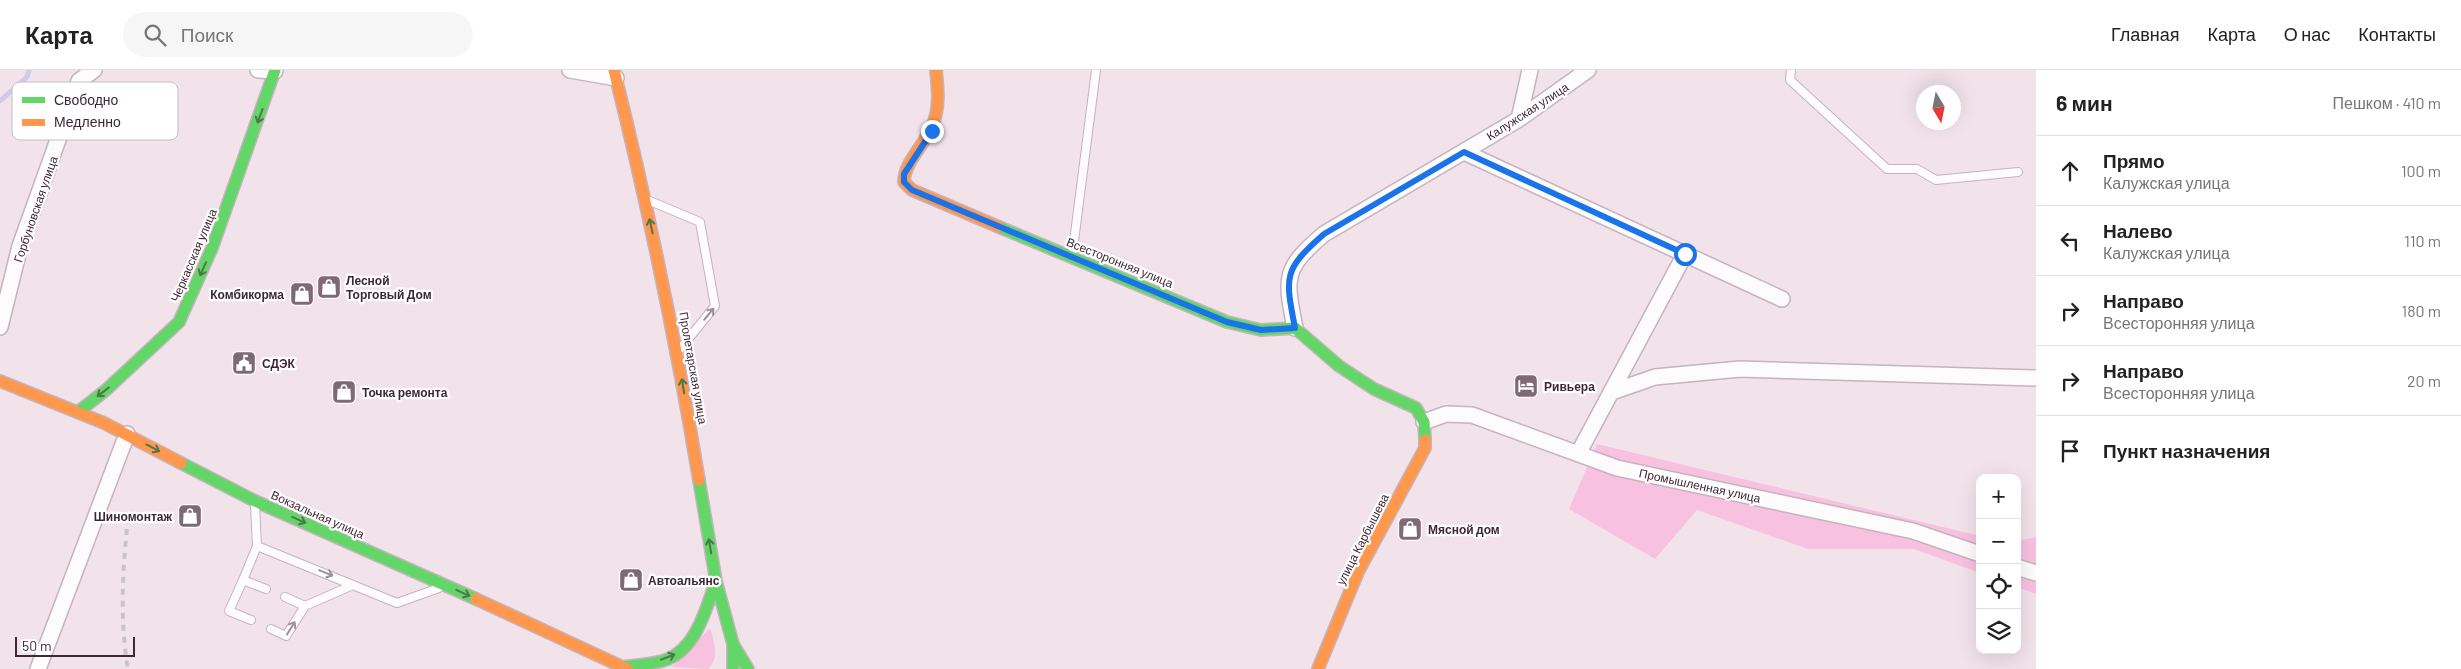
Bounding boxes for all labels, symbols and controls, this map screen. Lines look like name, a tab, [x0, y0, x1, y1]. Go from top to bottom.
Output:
search box	[123, 12, 473, 57]
text: Карта	[25, 20, 93, 49]
icon: search	[141, 21, 169, 49]
text: Поиск	[181, 23, 233, 46]
text: Главная	[2111, 23, 2180, 45]
text: Карта	[2208, 23, 2256, 45]
text: О нас	[2284, 23, 2330, 45]
text: Контакты	[2358, 23, 2436, 45]
street label: Калужская улица	[1483, 79, 1571, 144]
legend	[12, 82, 178, 140]
north arrow	[1916, 85, 1961, 130]
text: 6 мин	[2056, 90, 2113, 115]
text: Свободно	[54, 91, 119, 108]
text: Пешком · 410 m	[2333, 93, 2441, 112]
one-way arrow	[255, 108, 264, 124]
text: Медленно	[54, 113, 121, 130]
route end	[921, 120, 944, 143]
text: Прямо	[2103, 149, 2165, 172]
street label: Горбуновская улица	[10, 154, 61, 264]
icon: ahead	[2056, 157, 2084, 185]
text: 100 m	[2401, 161, 2441, 180]
text: Калужская улица	[2103, 173, 2230, 192]
street label: Черкасская улица	[167, 206, 220, 304]
one-way arrow	[646, 219, 656, 235]
text: Налево	[2103, 219, 2173, 242]
icon: left	[2056, 227, 2084, 255]
text: 110 m	[2404, 231, 2441, 250]
street label: Всесторонняя улица	[1064, 234, 1176, 291]
route start	[1674, 243, 1697, 266]
text: Калужская улица	[2103, 243, 2230, 262]
one-way arrow	[198, 261, 208, 276]
place label: Лесной Торговый Дом	[346, 273, 432, 302]
shop icon: Лесной Торговый Дом	[316, 274, 342, 300]
shop icon: Комбикорма	[289, 281, 315, 307]
place label: Комбикорма	[210, 287, 284, 302]
text: Направо	[2103, 289, 2184, 312]
icon: right	[2056, 297, 2084, 325]
text: 180 m	[2402, 301, 2441, 320]
one-way arrow	[703, 308, 714, 321]
street label: Пролетарская улица	[676, 311, 711, 426]
text: Всесторонняя улица	[2103, 313, 2255, 332]
public building icon: СДЭК	[231, 350, 257, 376]
place label: СДЭК	[262, 356, 296, 371]
text: Направо	[2103, 359, 2184, 382]
icon: right	[2056, 367, 2084, 395]
text: 20 m	[2407, 371, 2441, 390]
hotel icon: Ривьера	[1513, 373, 1539, 399]
one-way arrow	[678, 378, 688, 394]
shop icon: Точка ремонта	[331, 379, 357, 405]
place label: Ривьера	[1544, 379, 1595, 394]
text: Всесторонняя улица	[2103, 383, 2255, 402]
place label: Точка ремонта	[362, 385, 448, 400]
one-way arrow	[96, 387, 110, 397]
icon: arrive	[2056, 437, 2084, 465]
text: Пункт назначения	[2103, 439, 2270, 462]
one-way arrow	[146, 443, 161, 453]
street label: Промышленная улица	[1638, 465, 1762, 506]
map controls	[1976, 474, 2021, 654]
button: +	[1976, 474, 2021, 519]
street label: Вокзальная улица	[269, 487, 367, 542]
street label: улица Карбышева	[1333, 491, 1392, 587]
shop icon: Шиномонтаж	[177, 503, 203, 529]
place label: Шиномонтаж	[94, 509, 172, 523]
one-way arrow	[291, 516, 306, 526]
shop icon: Мясной дом	[1397, 516, 1423, 542]
button: −	[1976, 519, 2021, 564]
place label: Мясной дом	[1428, 522, 1500, 537]
one-way arrow	[704, 538, 714, 554]
button: locate	[1976, 564, 2021, 609]
shop icon: Автоальянс	[618, 567, 644, 593]
one-way arrow	[318, 569, 333, 579]
place label: Автоальянс	[648, 573, 720, 587]
one-way arrow	[455, 589, 470, 599]
button: layers	[1976, 609, 2021, 654]
one-way arrow	[286, 622, 296, 636]
scale bar	[15, 634, 135, 657]
text: 50 m	[22, 637, 51, 654]
one-way arrow	[660, 652, 675, 661]

